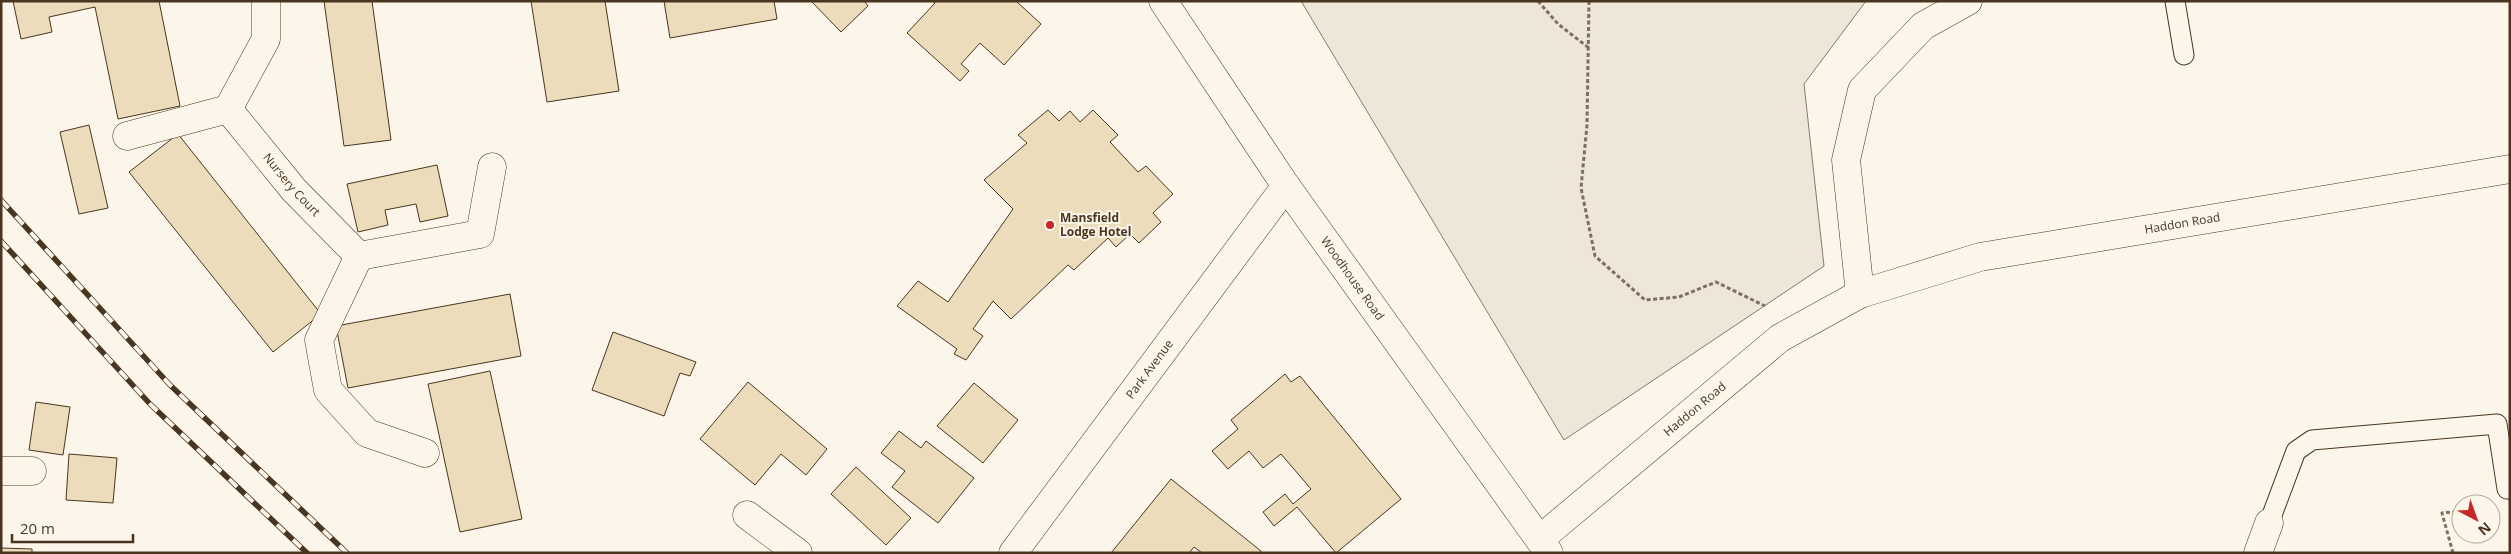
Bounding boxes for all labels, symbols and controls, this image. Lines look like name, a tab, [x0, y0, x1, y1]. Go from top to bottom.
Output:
street label: Nursery Court	[259, 149, 324, 220]
street label: Haddon Road	[2143, 208, 2221, 238]
place label: Mansfield Lodge Hotel	[1060, 209, 1131, 240]
marker: Mansfield Lodge Hotel	[1044, 219, 1056, 231]
street label: Woodhouse Road	[1317, 233, 1388, 323]
street label: Park Avenue	[1122, 336, 1177, 402]
street label: Haddon Road	[1660, 378, 1729, 440]
north arrow	[2451, 494, 2501, 544]
scale bar	[12, 512, 134, 544]
text: 20 m	[20, 518, 55, 538]
text: N	[2474, 518, 2495, 540]

